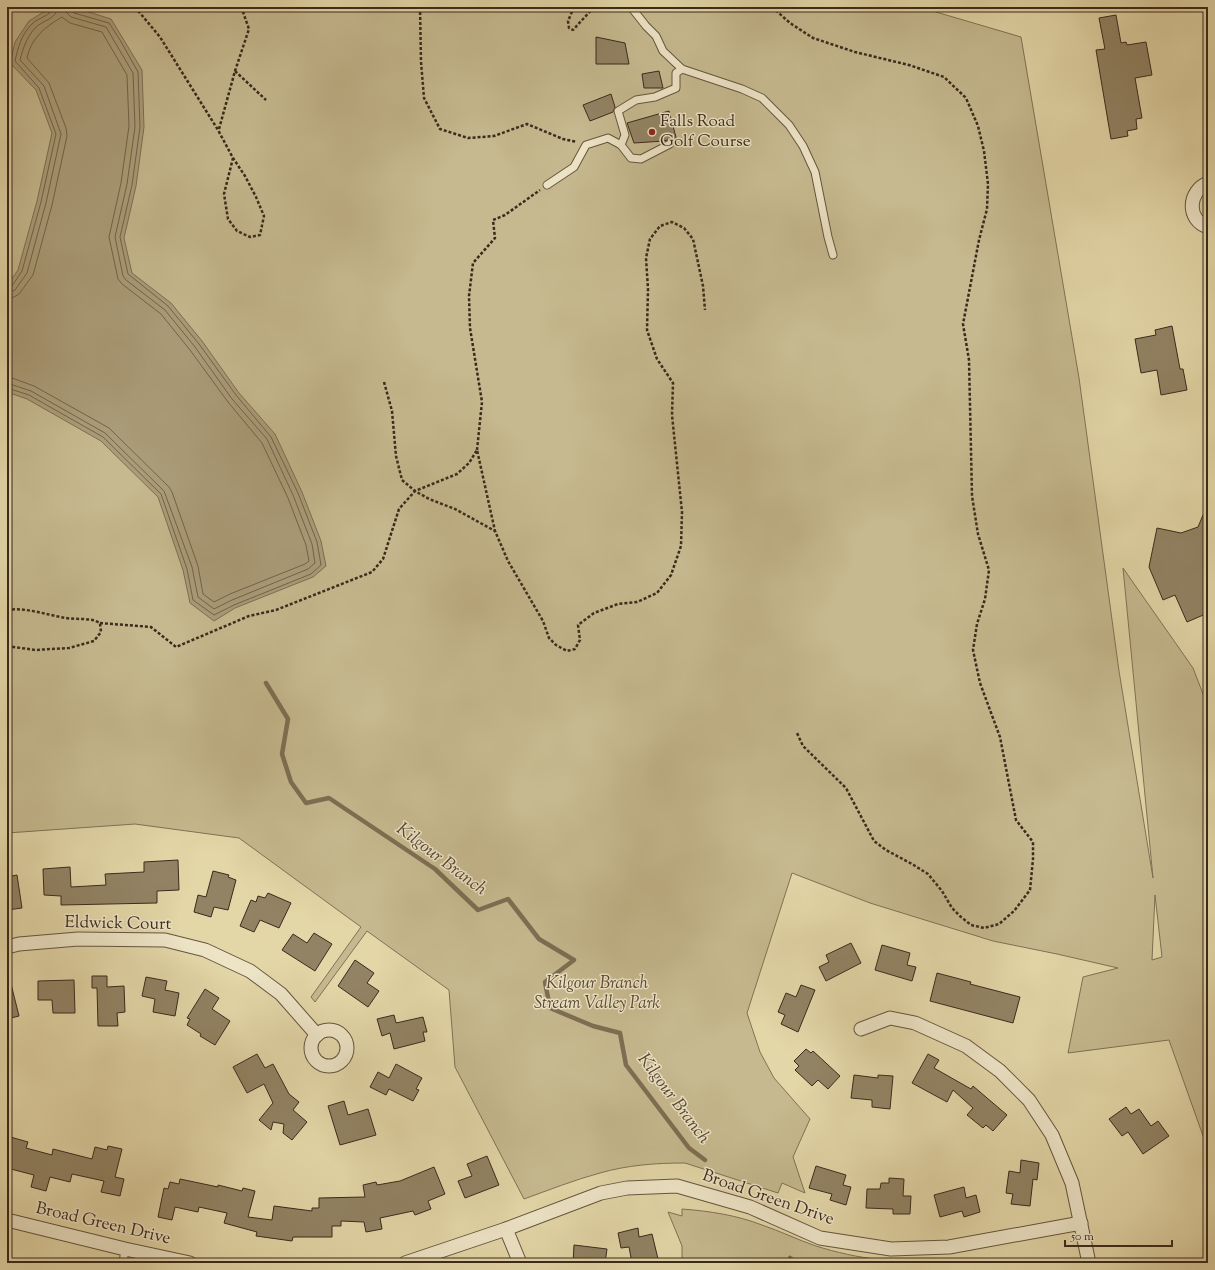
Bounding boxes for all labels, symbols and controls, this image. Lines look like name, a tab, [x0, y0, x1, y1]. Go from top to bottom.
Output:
place label: Falls Road Golf Course	[660, 110, 751, 154]
marker: Falls Road Golf Course	[647, 127, 657, 137]
water label: Kilgour Branch	[390, 817, 492, 903]
street label: Eldwick Court	[64, 911, 172, 937]
park label: Kilgour Branch Stream Valley Park	[534, 972, 660, 1016]
water label: Kilgour Branch	[630, 1048, 716, 1150]
street label: Broad Green Drive	[699, 1164, 837, 1232]
street label: Broad Green Drive	[33, 1197, 173, 1251]
scale bar	[1065, 1222, 1172, 1248]
text: 50 m	[1070, 1228, 1094, 1246]

